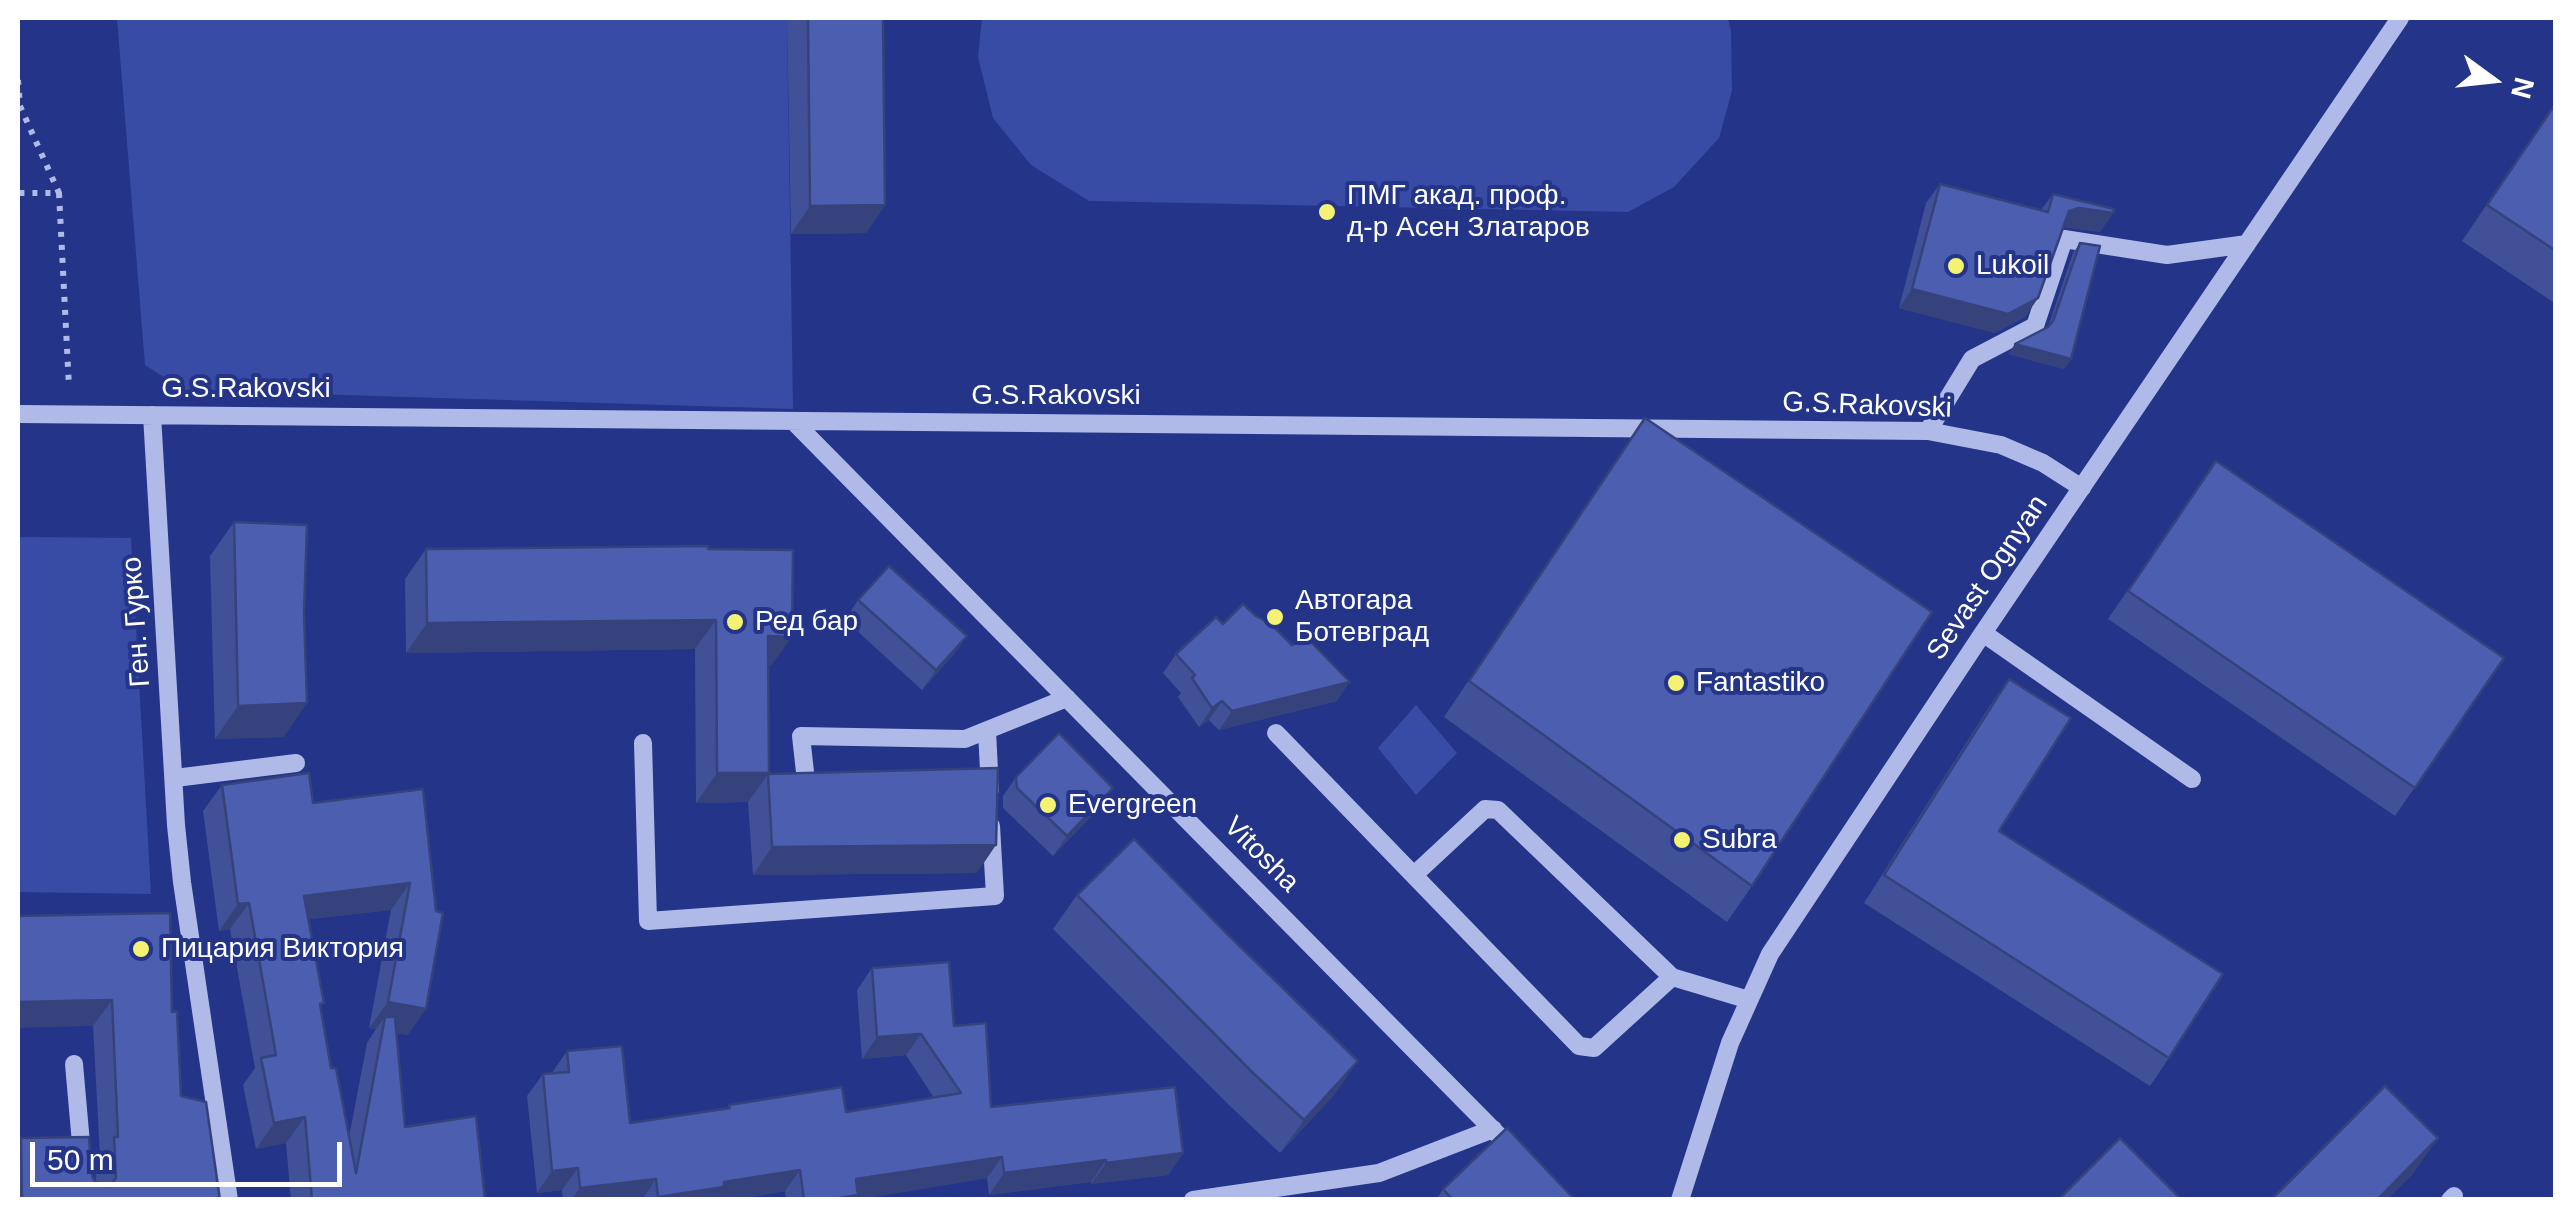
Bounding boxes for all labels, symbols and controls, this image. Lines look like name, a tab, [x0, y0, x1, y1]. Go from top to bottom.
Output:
north arrow	[2443, 30, 2543, 130]
text: N	[2505, 74, 2540, 102]
place label: ПМГ акад. проф. д-р Асен Златаров	[1347, 179, 1590, 245]
marker: ПМГ акад. проф. д-р Асен Златаров	[1316, 201, 1338, 223]
place label: Lukoil	[1976, 249, 2049, 283]
marker: Lukoil	[1945, 255, 1967, 277]
street label: G.S.Rakovski	[161, 372, 331, 406]
street label: G.S.Rakovski	[971, 379, 1141, 413]
street label: G.S.Rakovski	[1782, 386, 1952, 426]
street label: Sevast Ognyan	[1921, 489, 2055, 667]
street label: Ген. Гурко	[116, 556, 158, 688]
place label: Автогара Ботевград	[1295, 584, 1429, 650]
place label: Ред бар	[755, 605, 858, 639]
marker: Автогара Ботевград	[1264, 606, 1286, 628]
marker: Ред бар	[724, 611, 746, 633]
place label: Fantastiko	[1696, 666, 1825, 700]
marker: Fantastiko	[1665, 672, 1687, 694]
place label: Evergreen	[1068, 788, 1197, 822]
marker: Evergreen	[1037, 794, 1059, 816]
street label: Vitosha	[1216, 810, 1306, 900]
place label: Subra	[1702, 823, 1777, 857]
marker: Subra	[1671, 829, 1693, 851]
place label: Пицария Виктория	[161, 932, 404, 966]
marker: Пицария Виктория	[130, 938, 152, 960]
scale bar	[35, 1122, 348, 1184]
text: 50 m	[47, 1143, 114, 1176]

